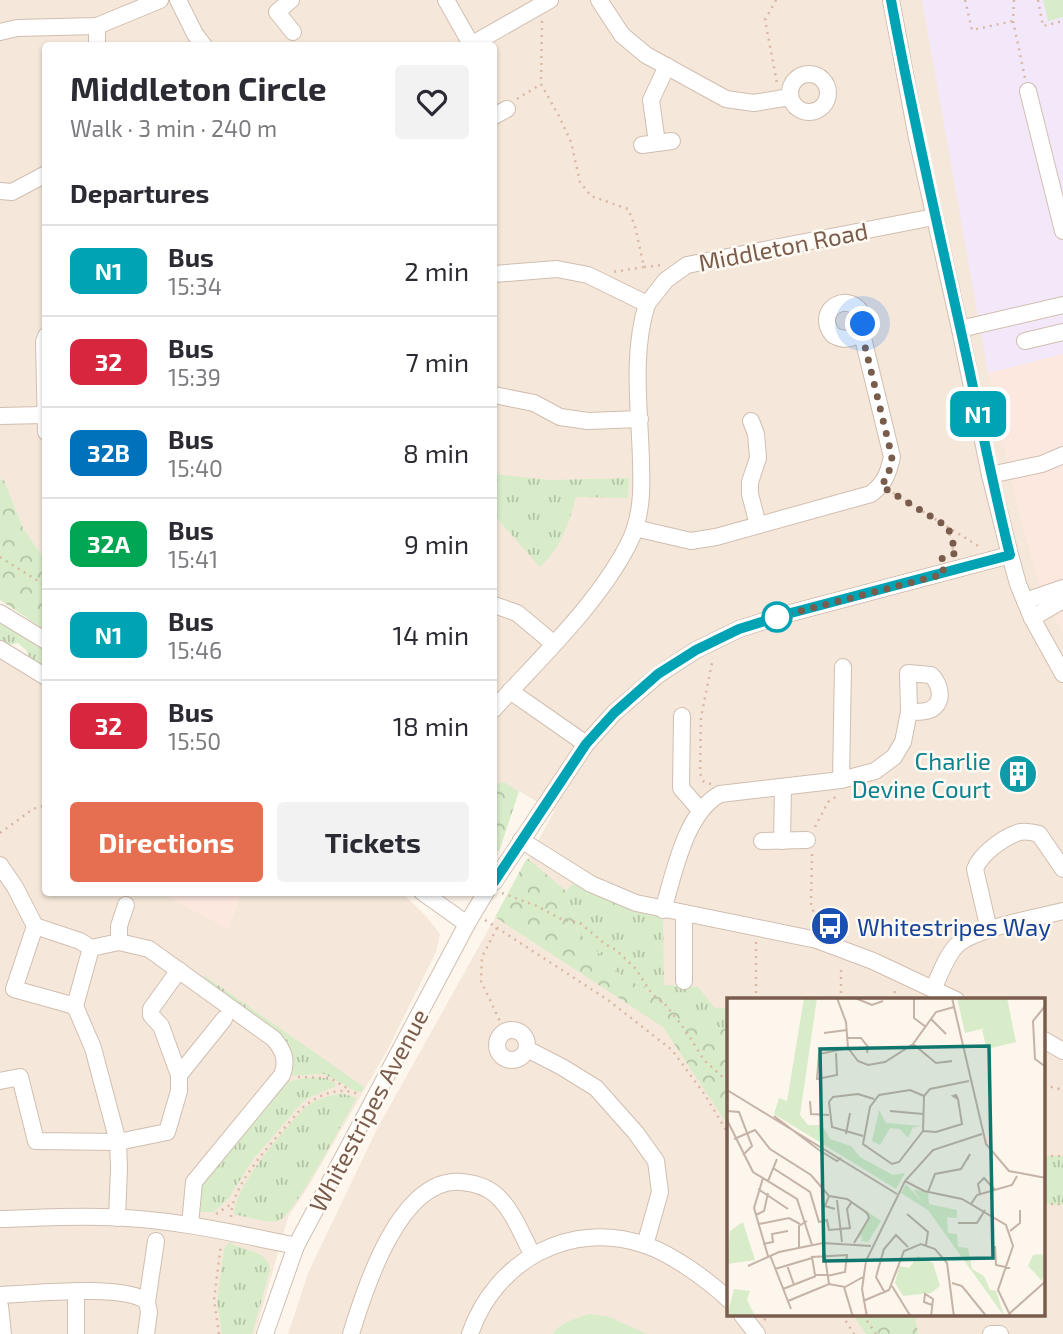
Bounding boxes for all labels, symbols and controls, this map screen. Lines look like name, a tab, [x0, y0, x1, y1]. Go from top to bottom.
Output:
button: heart	[395, 65, 469, 139]
text: Middleton Circle	[70, 68, 327, 108]
text: Walk · 3 min · 240 m	[70, 114, 277, 142]
text: Departures	[70, 177, 209, 208]
street label: Middleton Road	[696, 215, 870, 277]
text: Bus	[168, 241, 214, 272]
text: 2 min	[404, 255, 469, 286]
text: N1	[95, 256, 122, 285]
text: 15:34	[168, 272, 222, 300]
your location	[845, 306, 880, 341]
text: Bus	[168, 332, 214, 363]
text: 7 min	[406, 346, 469, 377]
text: 32	[95, 347, 122, 376]
text: 15:39	[168, 363, 221, 391]
line badge: N1	[946, 391, 1010, 437]
text: N1	[964, 399, 992, 428]
text: Bus	[168, 423, 214, 454]
text: 8 min	[403, 437, 469, 468]
text: 32B	[87, 438, 130, 467]
text: 15:40	[168, 454, 223, 482]
text: Bus	[168, 514, 214, 545]
text: 9 min	[404, 528, 469, 559]
text: 32A	[87, 529, 130, 558]
text: 15:41	[168, 545, 218, 573]
unlabelled marker	[762, 602, 792, 632]
text: Bus	[168, 605, 214, 636]
text: 14 min	[393, 619, 469, 650]
text: N1	[95, 620, 122, 649]
text: 15:46	[168, 636, 222, 664]
text: Bus	[168, 696, 214, 727]
text: 18 min	[393, 710, 469, 741]
text: 32	[95, 711, 122, 740]
text: 15:50	[168, 727, 221, 755]
place label: Charlie Devine Court	[852, 746, 991, 803]
building icon: Charlie Devine Court	[997, 753, 1039, 795]
button: Directions	[70, 802, 263, 882]
button: Tickets	[277, 802, 469, 882]
bus stop icon: Whitestripes Way	[809, 905, 851, 947]
place label: Whitestripes Way	[857, 912, 1051, 941]
inset map	[727, 998, 1046, 1316]
street label: Whitestripes Avenue	[302, 1004, 434, 1216]

